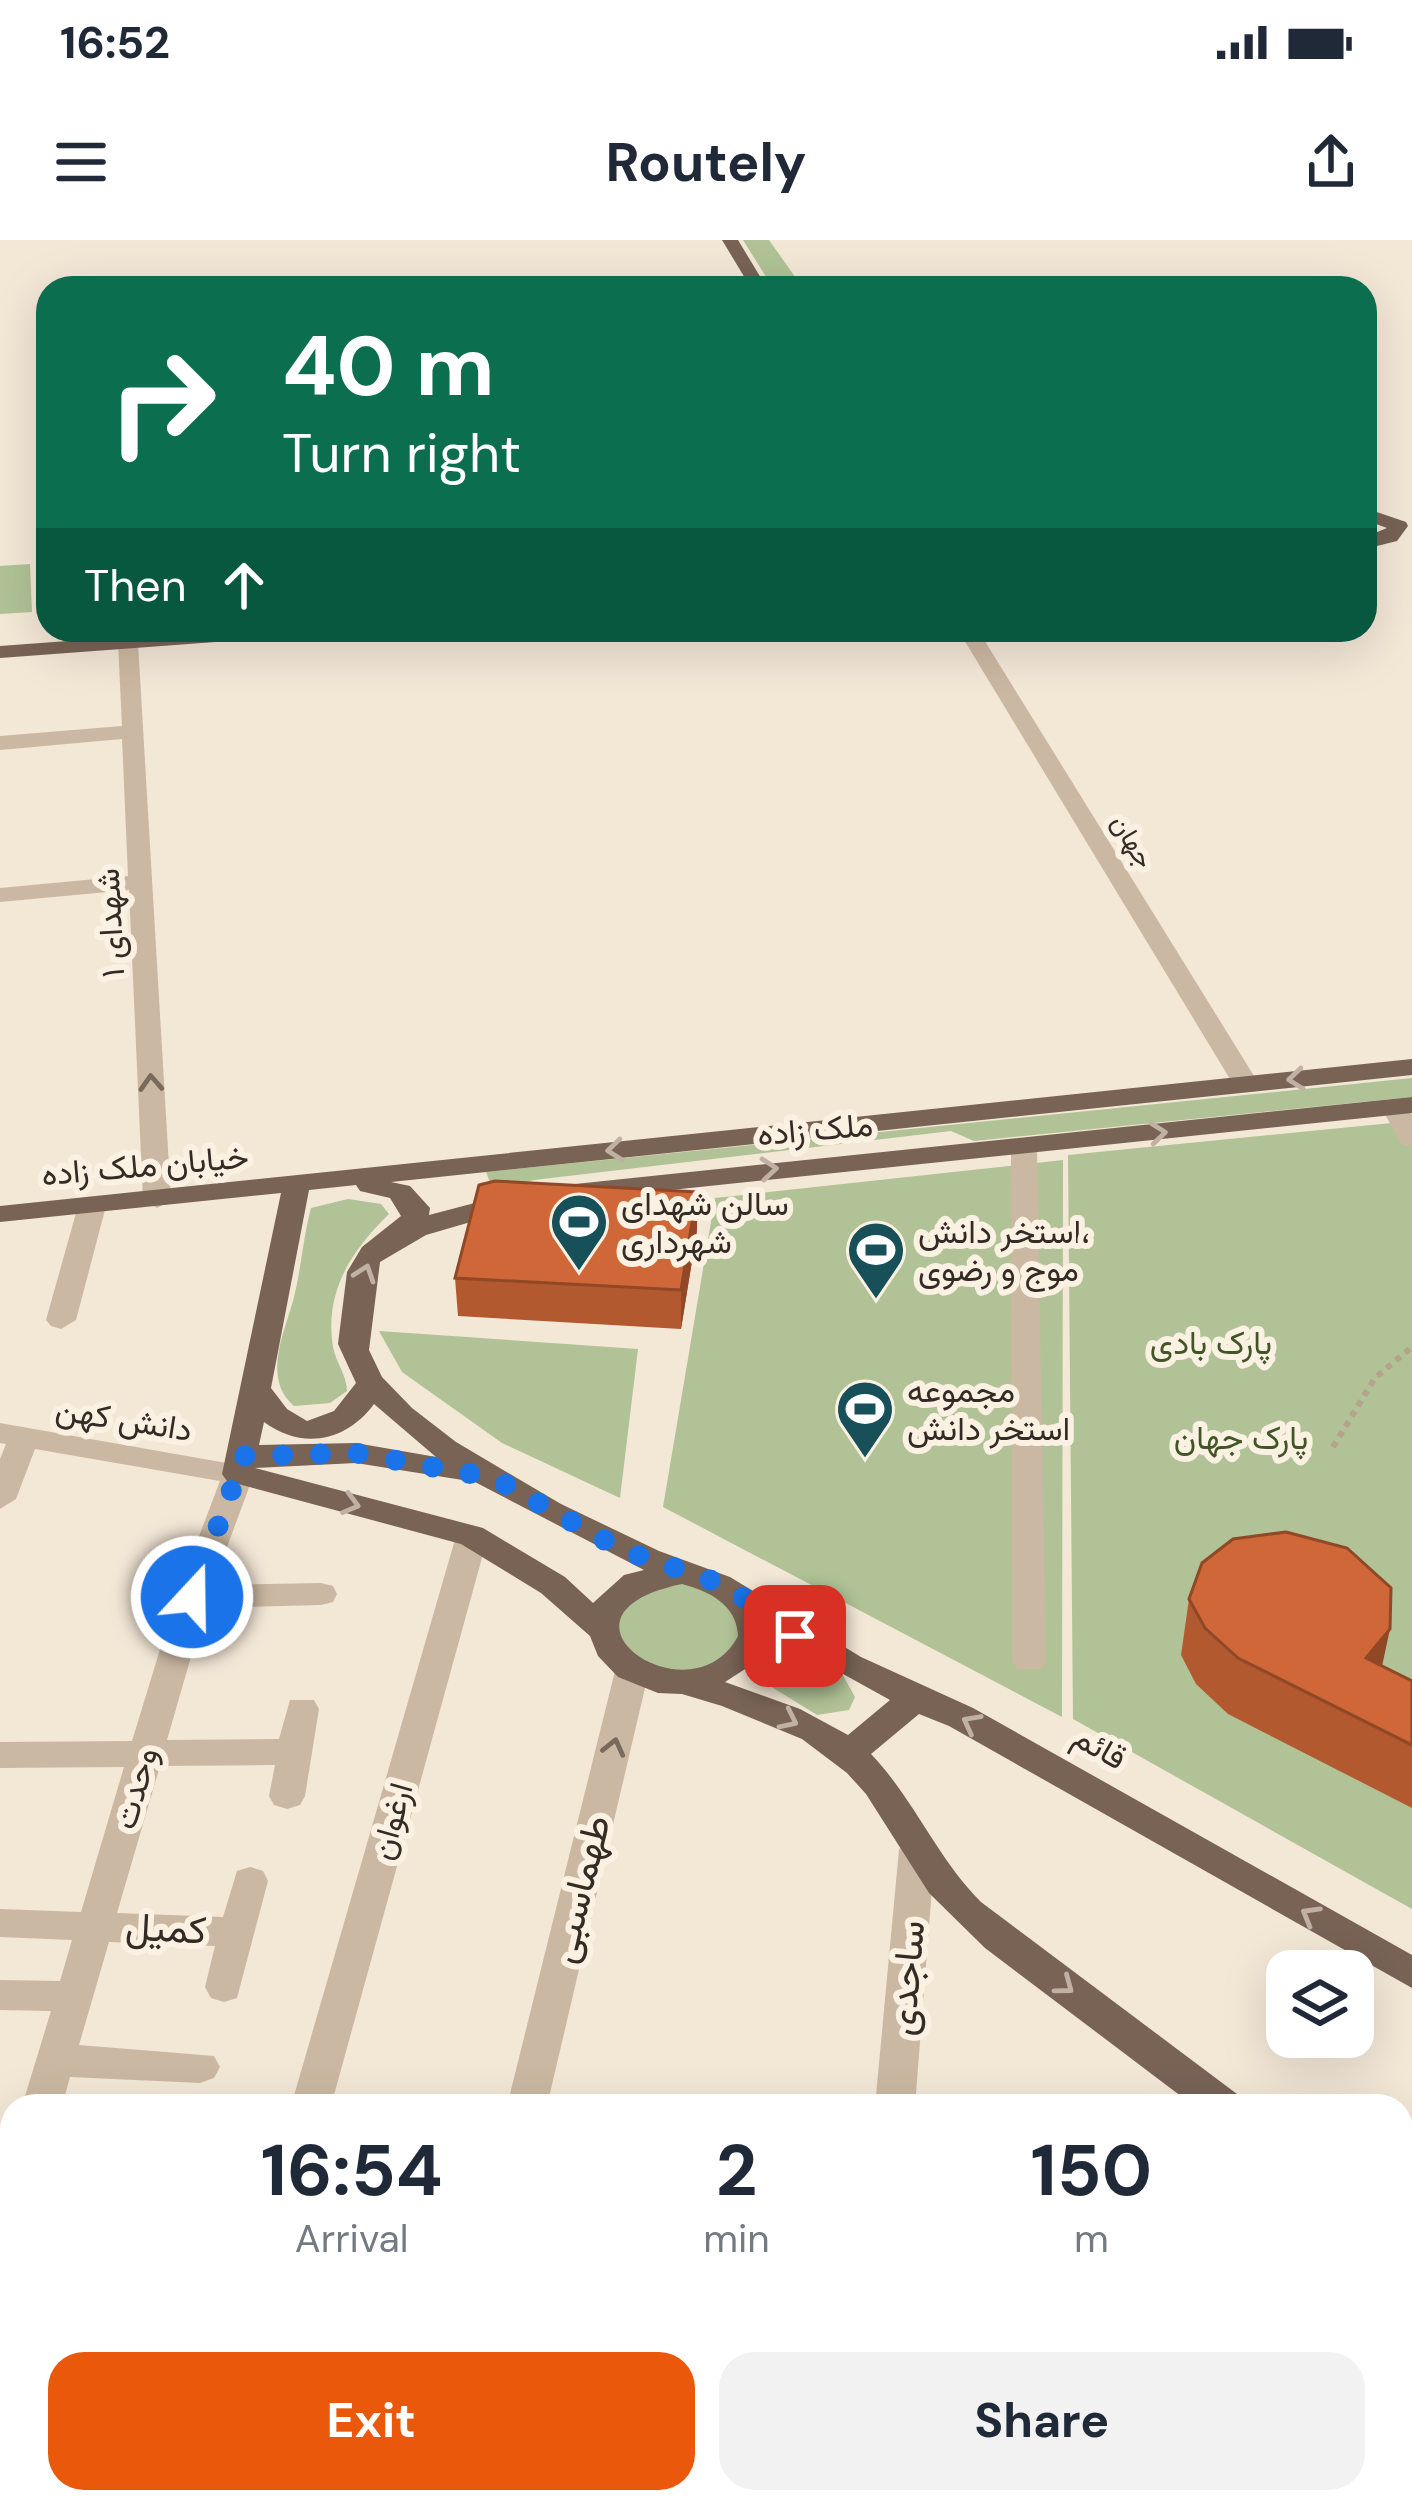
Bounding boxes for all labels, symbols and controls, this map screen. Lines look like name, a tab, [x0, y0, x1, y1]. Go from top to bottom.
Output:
text: 16:52	[60, 13, 170, 72]
text: Routely	[606, 127, 806, 198]
icon: menu	[48, 129, 114, 195]
icon: share	[1298, 129, 1364, 195]
text: 40 m	[282, 312, 495, 421]
icon: right	[84, 324, 240, 480]
text: Turn right	[282, 418, 521, 489]
icon: ahead	[211, 552, 277, 618]
text: Then	[84, 556, 187, 615]
street label: جهان	[1103, 808, 1163, 874]
street label: شهدای ۱	[86, 867, 134, 979]
one-way arrow	[1286, 1066, 1305, 1091]
one-way arrow	[138, 1073, 164, 1092]
street label: ملک زاده	[755, 1103, 875, 1155]
one-way arrow	[1148, 1120, 1168, 1146]
street label: خیابان ملک زاده	[40, 1135, 250, 1195]
one-way arrow	[605, 1137, 624, 1162]
one-way arrow	[760, 1156, 779, 1182]
place label: سالن شهدای شهرداری	[621, 1182, 789, 1263]
sports icon: سالن شهدای شهرداری	[548, 1191, 610, 1273]
place label: استخر دانش، موج و رضوی	[918, 1210, 1090, 1292]
sports icon: استخر دانش، موج و رضوی	[845, 1219, 907, 1301]
one-way arrow	[351, 1264, 375, 1285]
park label: پارک بادی	[1150, 1321, 1272, 1365]
place label: مجموعه استخر دانش	[907, 1369, 1070, 1450]
sports icon: مجموعه استخر دانش	[834, 1378, 896, 1460]
street label: دانش کهن	[53, 1387, 195, 1451]
park label: پارک جهان	[1174, 1416, 1308, 1460]
one-way arrow	[341, 1490, 361, 1515]
position arrow	[129, 1534, 255, 1660]
pin	[744, 1585, 846, 1687]
icon: arrive	[762, 1603, 828, 1669]
one-way arrow	[777, 1705, 798, 1729]
one-way arrow	[963, 1714, 984, 1737]
street label: قائم	[1066, 1715, 1134, 1779]
one-way arrow	[600, 1738, 625, 1758]
street label: وحدت	[103, 1742, 167, 1834]
street label: ارغوان	[360, 1777, 422, 1865]
street label: طهماسبی	[536, 1810, 622, 1968]
street label: کمیل	[124, 1900, 208, 1956]
one-way arrow	[1302, 1907, 1323, 1930]
street label: ساجدی	[876, 1918, 936, 2038]
map controls	[1266, 1950, 1374, 2058]
button: layers	[1266, 1950, 1374, 2058]
one-way arrow	[1051, 1972, 1073, 1993]
text: 16:54	[261, 2124, 443, 2217]
text: 2	[716, 2124, 757, 2217]
text: 150	[1031, 2124, 1152, 2217]
text: Arrival	[295, 2213, 408, 2264]
text: min	[703, 2213, 770, 2264]
text: m	[1074, 2213, 1109, 2264]
button: Exit	[48, 2352, 695, 2490]
button: Share	[719, 2352, 1365, 2490]

